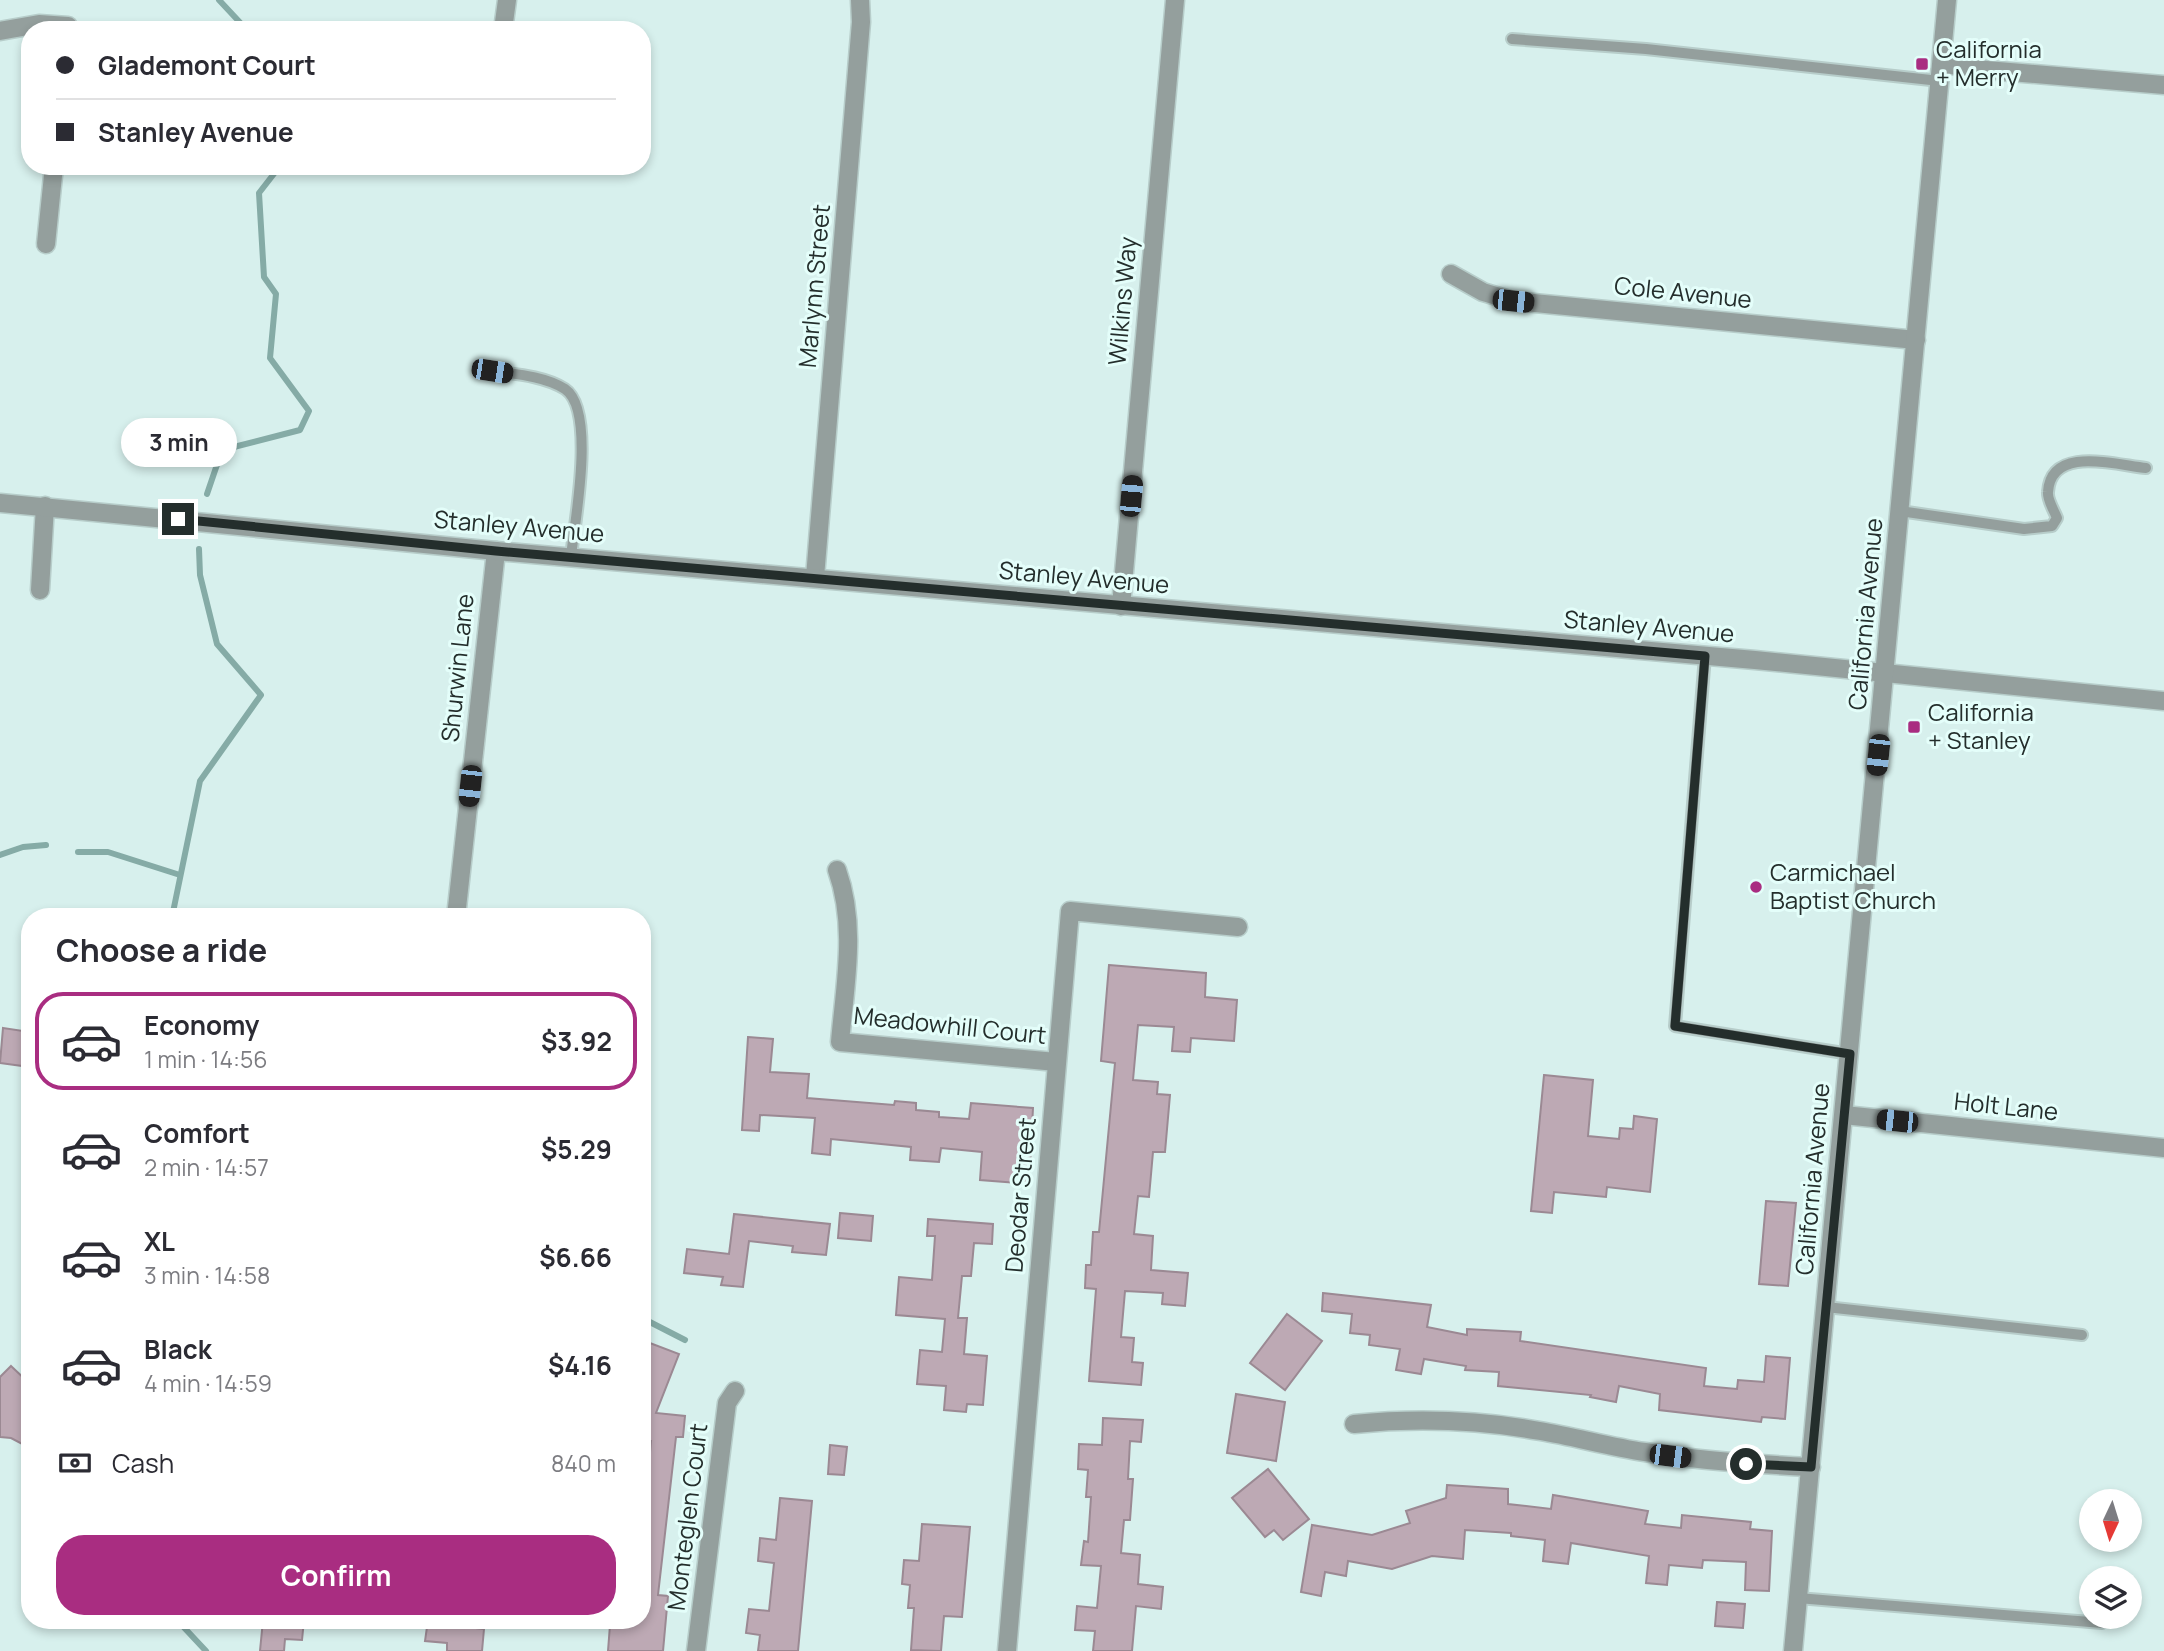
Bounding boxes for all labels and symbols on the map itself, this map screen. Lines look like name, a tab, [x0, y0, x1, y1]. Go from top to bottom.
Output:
place label: California + Merry	[1936, 32, 2042, 93]
marker: California + Merry	[1914, 56, 1930, 72]
street label: Marlynn Street	[790, 203, 837, 369]
street label: Wilkins Way	[1099, 235, 1144, 367]
street label: Cole Avenue	[1613, 268, 1753, 315]
car	[1492, 288, 1535, 314]
car	[470, 357, 515, 385]
callout: 3 min	[120, 418, 236, 466]
car	[1119, 474, 1144, 518]
street label: Stanley Avenue	[433, 502, 606, 549]
route end	[162, 503, 194, 535]
street label: California Avenue	[1840, 516, 1889, 711]
street label: Stanley Avenue	[998, 553, 1171, 600]
street label: Shurwin Lane	[432, 592, 481, 744]
street label: Stanley Avenue	[1563, 602, 1736, 649]
place label: California + Stanley	[1928, 695, 2034, 756]
marker: California + Stanley	[1906, 719, 1922, 735]
car	[1866, 733, 1891, 777]
car	[458, 764, 483, 808]
place label: Carmichael Baptist Church	[1770, 855, 1936, 916]
marker: Carmichael Baptist Church	[1748, 879, 1764, 895]
street label: Meadowhill Court	[852, 998, 1048, 1051]
street label: California Avenue	[1787, 1081, 1836, 1276]
street label: Holt Lane	[1952, 1084, 2060, 1127]
car	[1876, 1108, 1919, 1134]
street label: Deodar Street	[996, 1116, 1043, 1274]
street label: Monteglen Court	[659, 1421, 714, 1612]
car	[1648, 1443, 1693, 1469]
route start	[1730, 1448, 1762, 1480]
north arrow	[2079, 1489, 2142, 1552]

